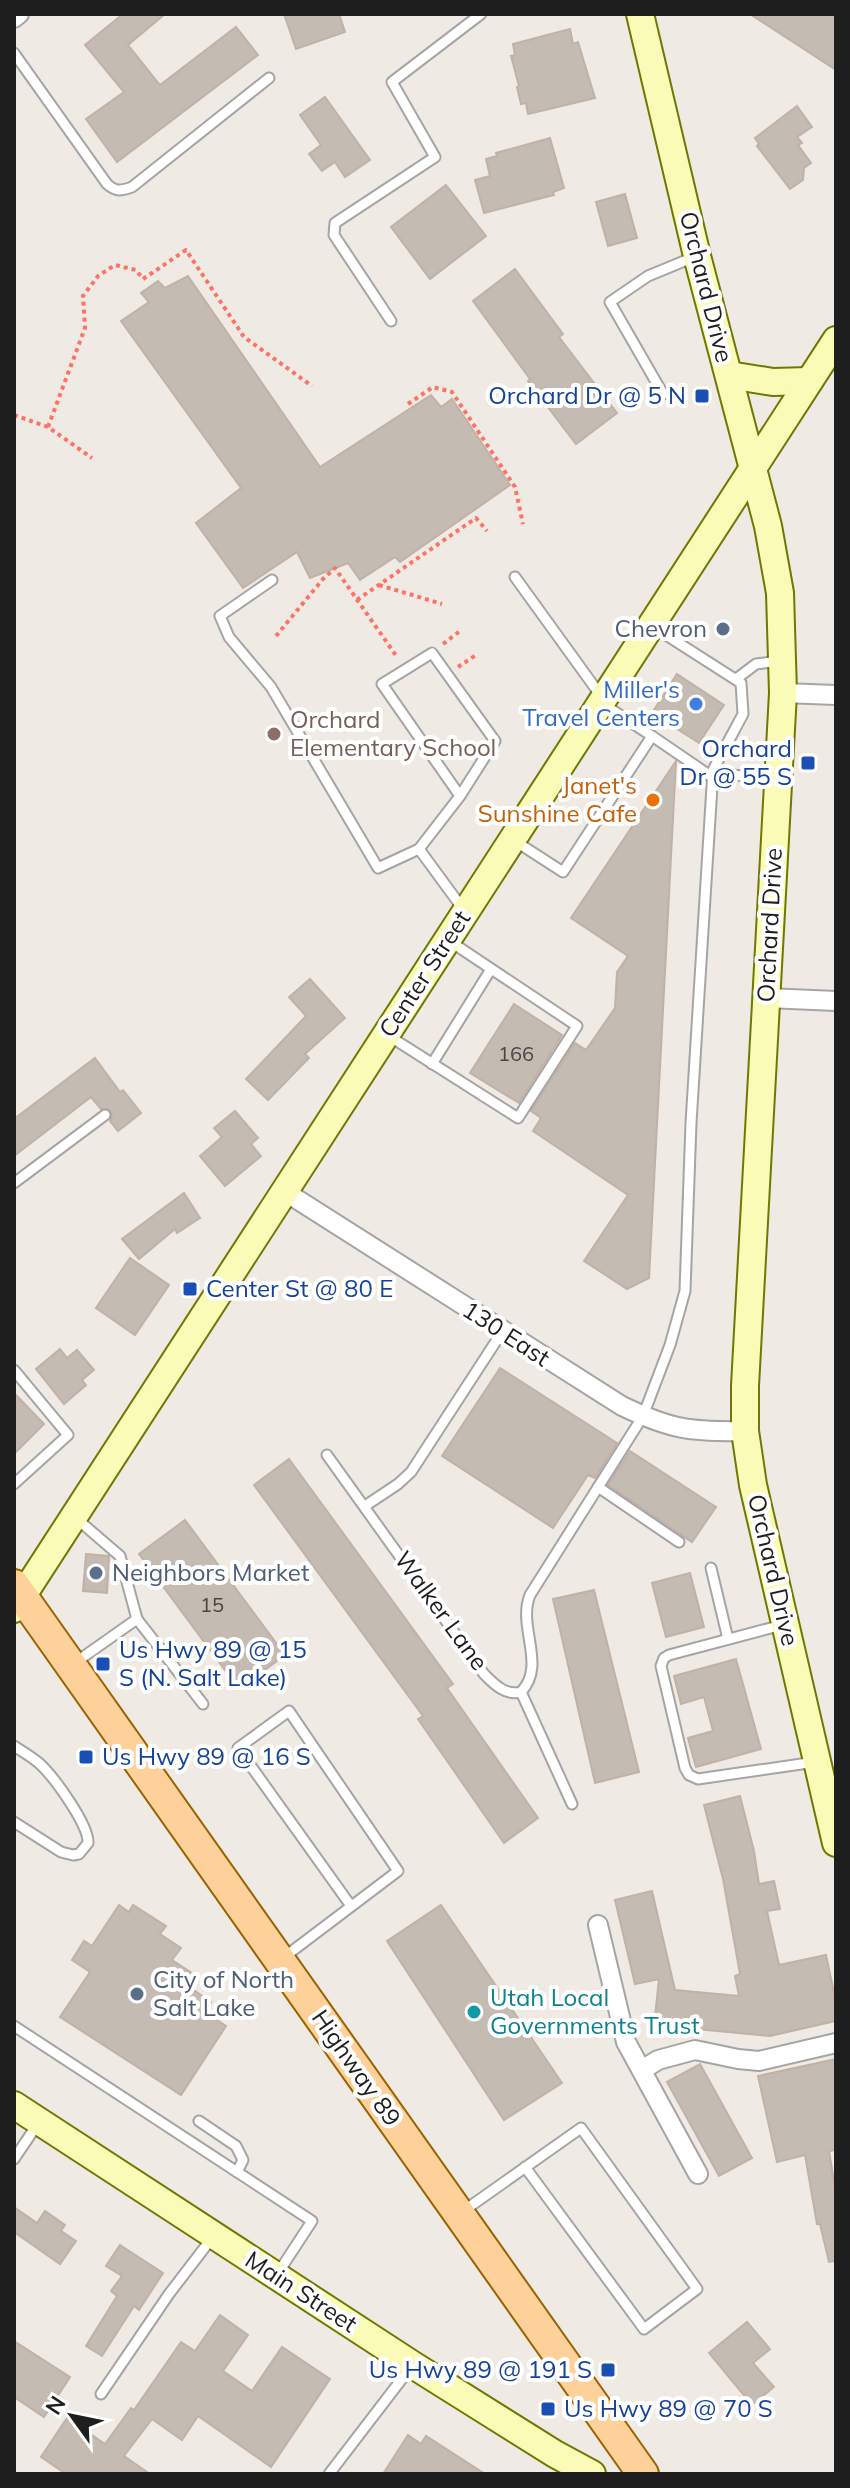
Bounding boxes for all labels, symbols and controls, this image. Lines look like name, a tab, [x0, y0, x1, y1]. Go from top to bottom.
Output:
street label: Orchard Drive	[674, 208, 740, 365]
place label: Orchard Dr @ 5 N	[488, 380, 686, 410]
marker: Orchard Dr @ 5 N	[693, 387, 711, 405]
place label: Chevron	[615, 613, 707, 643]
marker: Chevron	[714, 620, 732, 638]
place label: Miller's Travel Centers	[522, 674, 680, 732]
marker: Miller's Travel Centers	[687, 695, 705, 713]
place label: Orchard Elementary School	[290, 704, 496, 762]
marker: Orchard Elementary School	[265, 725, 283, 743]
place label: Orchard Dr @ 55 S	[680, 733, 792, 791]
marker: Orchard Dr @ 55 S	[799, 754, 817, 772]
place label: Janet's Sunshine Cafe	[478, 770, 637, 828]
marker: Janet's Sunshine Cafe	[644, 791, 662, 809]
street label: Orchard Drive	[750, 847, 788, 1003]
street label: Center Street	[372, 904, 476, 1043]
house number: 166	[498, 1041, 534, 1066]
place label: Center St @ 80 E	[206, 1273, 393, 1303]
marker: Center St @ 80 E	[181, 1280, 199, 1298]
street label: 130 East	[457, 1294, 556, 1372]
street label: Orchard Drive	[742, 1491, 806, 1648]
street label: Walker Lane	[388, 1545, 495, 1676]
place label: Neighbors Market	[112, 1557, 309, 1587]
marker: Neighbors Market	[87, 1564, 105, 1582]
house number: 15	[200, 1592, 224, 1617]
place label: Us Hwy 89 @ 15 S (N. Salt Lake)	[119, 1634, 307, 1692]
marker: Us Hwy 89 @ 15 S (N. Salt Lake)	[94, 1655, 112, 1673]
place label: Us Hwy 89 @ 16 S	[102, 1741, 311, 1771]
marker: Us Hwy 89 @ 16 S	[77, 1748, 95, 1766]
place label: City of North Salt Lake	[153, 1964, 294, 2022]
place label: Utah Local Governments Trust	[490, 1982, 700, 2040]
marker: City of North Salt Lake	[128, 1985, 146, 2003]
street label: Highway 89	[306, 2003, 408, 2131]
marker: Utah Local Governments Trust	[465, 2003, 483, 2021]
street label: Main Street	[240, 2244, 363, 2338]
place label: Us Hwy 89 @ 191 S	[369, 2354, 592, 2384]
marker: Us Hwy 89 @ 191 S	[599, 2361, 617, 2379]
north arrow	[32, 2376, 112, 2456]
text: N	[39, 2391, 71, 2420]
place label: Us Hwy 89 @ 70 S	[564, 2393, 773, 2423]
marker: Us Hwy 89 @ 70 S	[539, 2400, 557, 2418]

